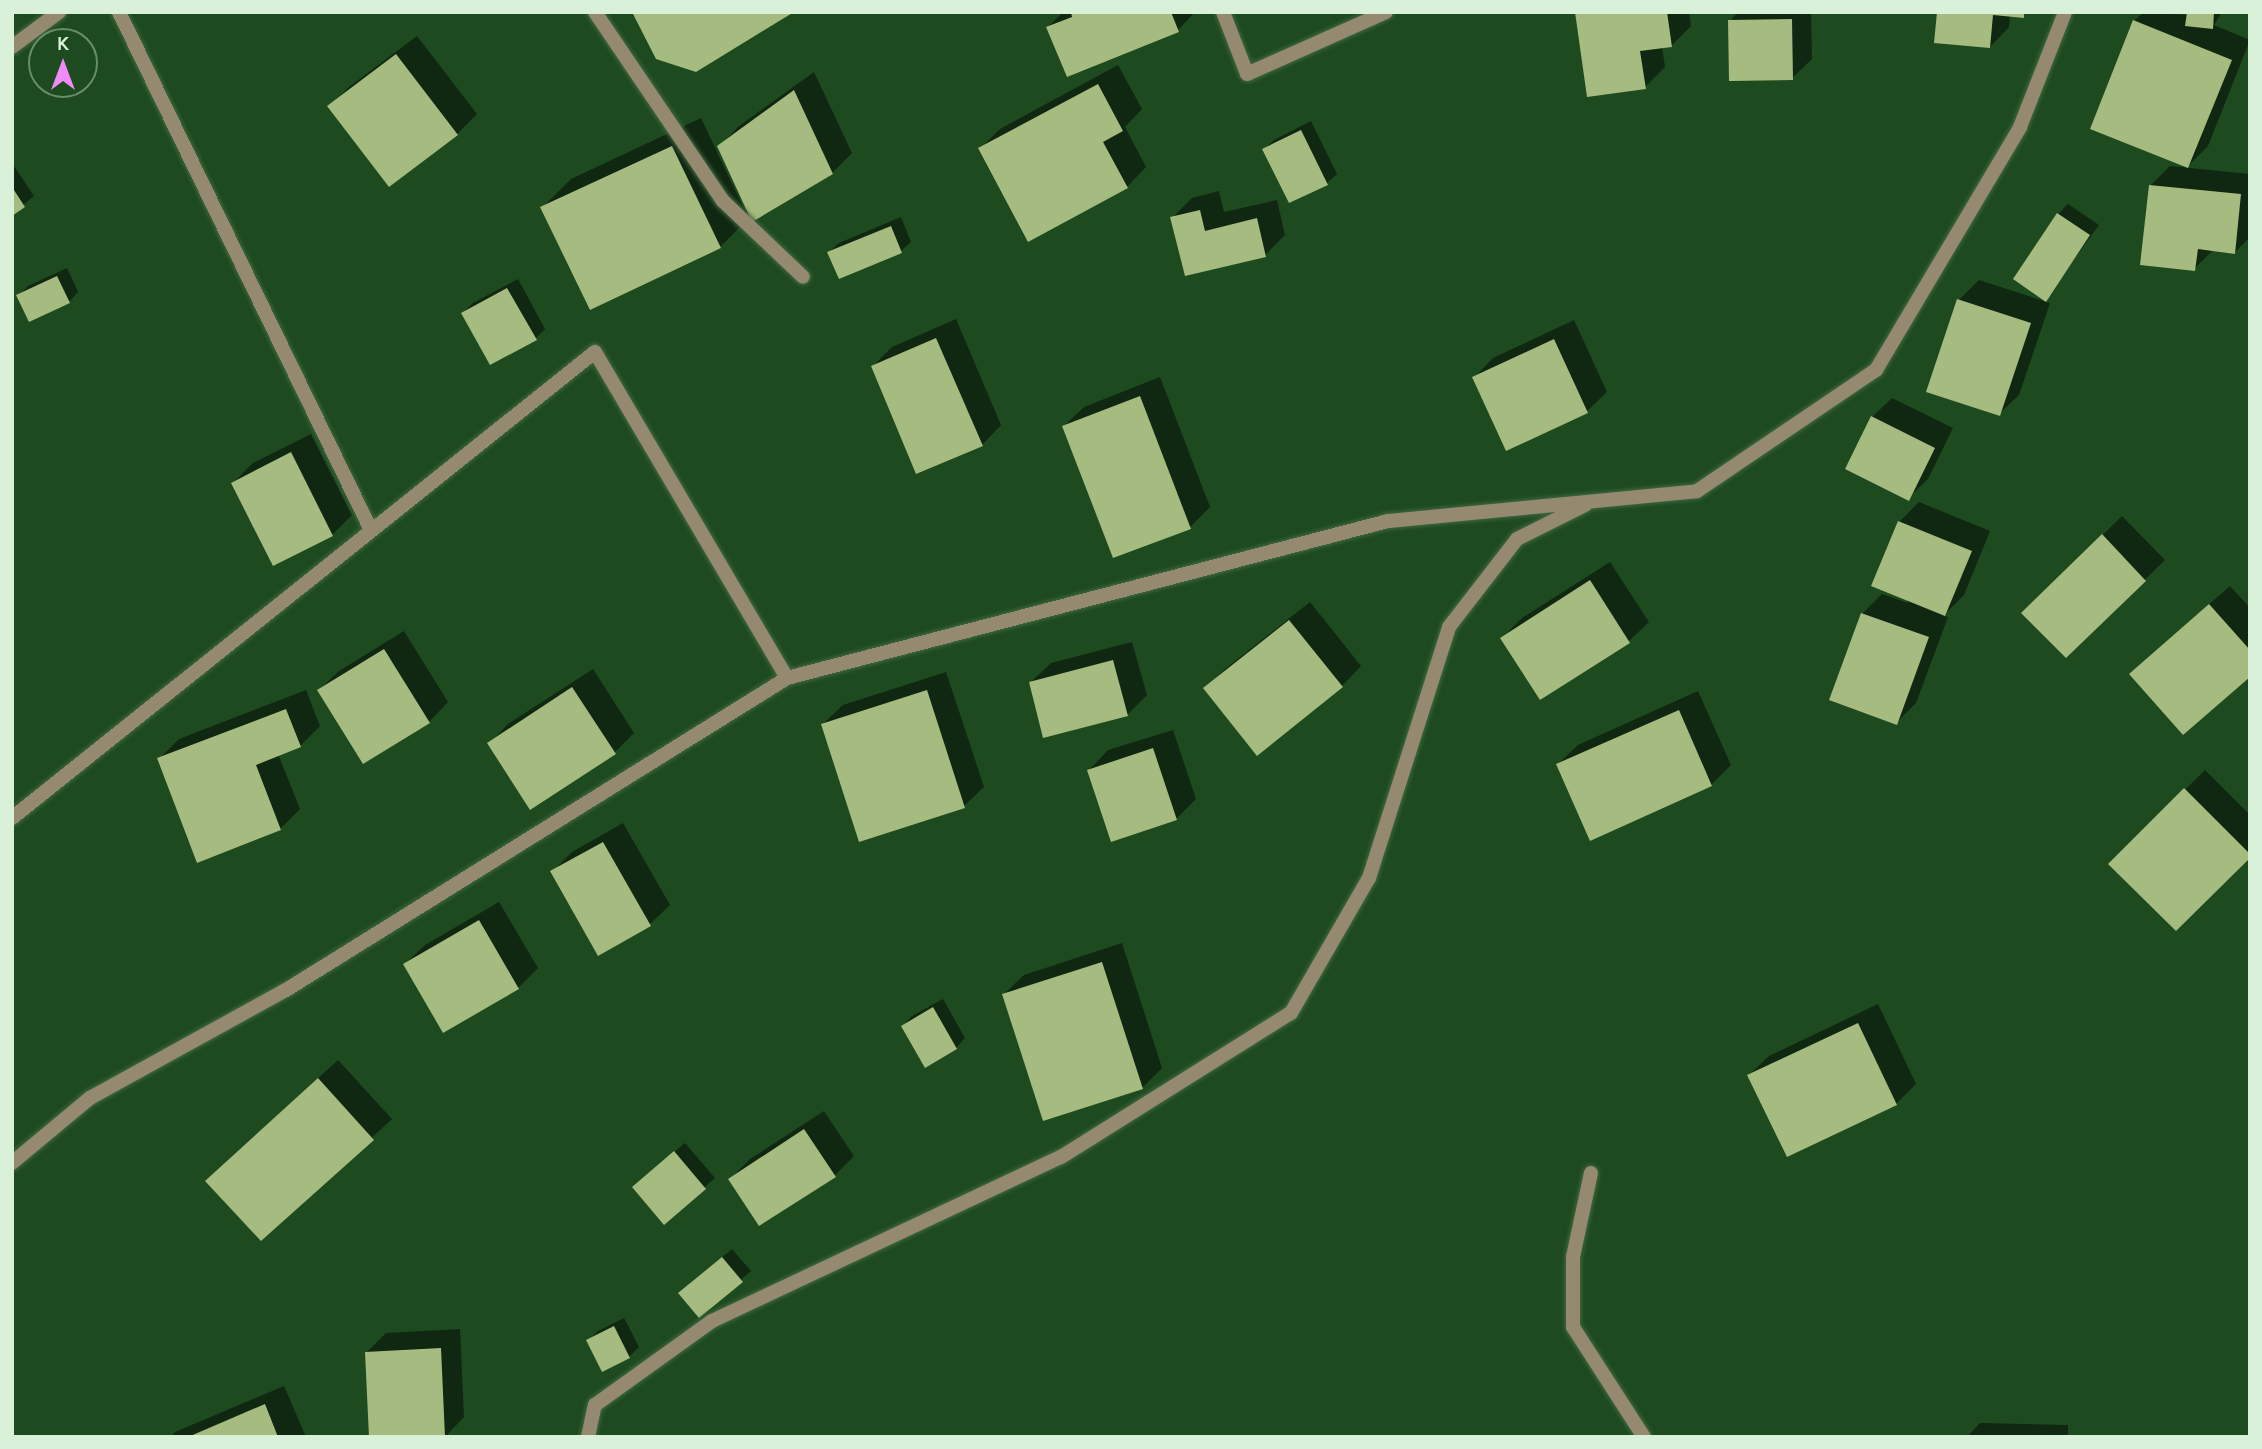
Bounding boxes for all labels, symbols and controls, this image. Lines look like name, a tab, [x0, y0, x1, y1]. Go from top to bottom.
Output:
north arrow	[28, 28, 98, 98]
text: K	[57, 33, 69, 55]

